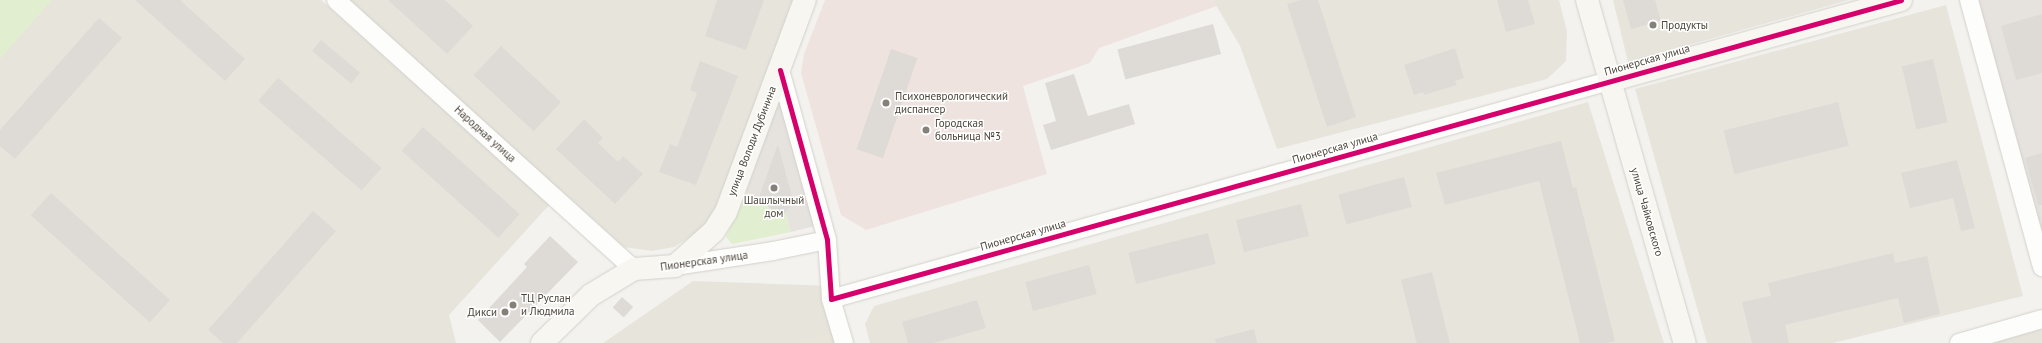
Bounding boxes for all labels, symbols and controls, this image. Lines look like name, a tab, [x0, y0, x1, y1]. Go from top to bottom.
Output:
place label: Продукты	[1661, 18, 1708, 32]
marker: Продукты	[1648, 20, 1658, 30]
street label: Пионерская улица	[1603, 41, 1691, 79]
street label: улица Володи Дубинина	[725, 84, 779, 198]
place label: Психоневрологический диспансер	[895, 90, 1008, 116]
marker: Психоневрологический диспансер	[880, 97, 892, 109]
street label: Народная улица	[452, 103, 518, 165]
place label: Городская больница №3	[935, 117, 1001, 143]
marker: Городская больница №3	[920, 124, 932, 136]
street label: Пионерская улица	[1291, 129, 1379, 167]
street label: улица Чайковского	[1628, 166, 1666, 258]
marker: Шашлычный дом	[769, 183, 779, 193]
place label: Шашлычный дом	[744, 194, 804, 220]
street label: Пионерская улица	[979, 216, 1067, 254]
street label: Пионерская улица	[659, 248, 749, 274]
place label: ТЦ Руслан и Людмила	[521, 292, 575, 318]
marker: ТЦ Руслан и Людмила	[508, 300, 518, 310]
place label: Дикси	[468, 305, 497, 319]
marker: Дикси	[500, 307, 510, 317]

